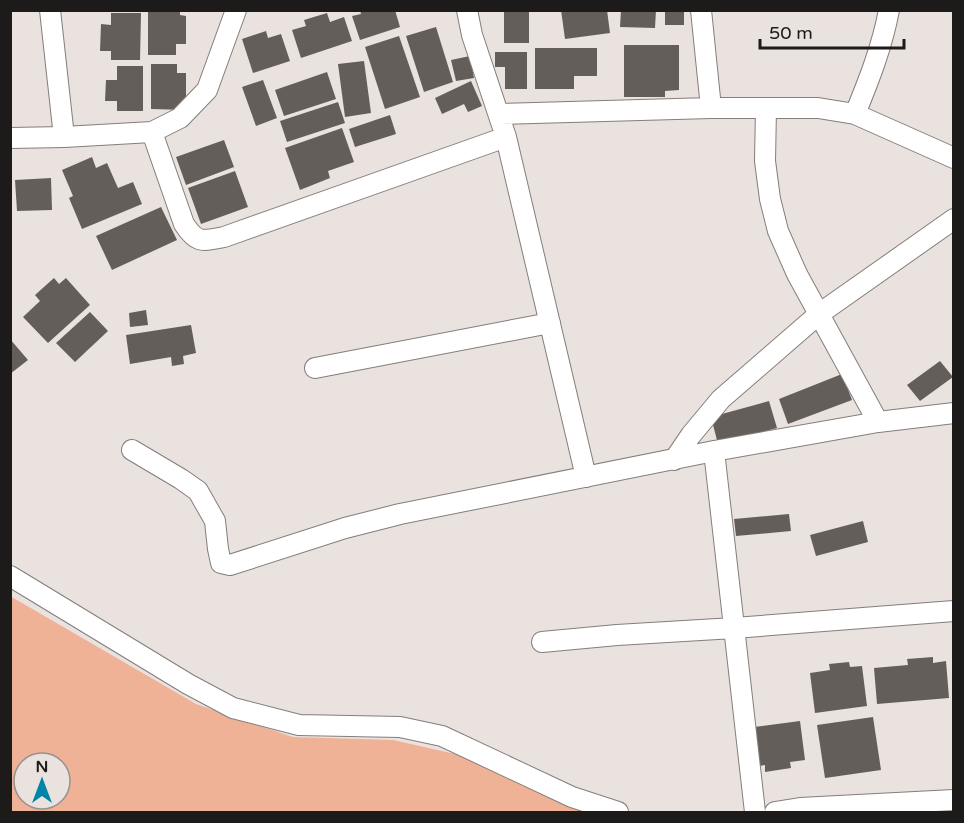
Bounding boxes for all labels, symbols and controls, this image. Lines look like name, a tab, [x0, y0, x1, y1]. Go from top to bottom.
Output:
scale bar	[760, 12, 904, 50]
text: 50 m	[769, 22, 813, 44]
north arrow	[12, 751, 72, 811]
text: N	[36, 757, 48, 777]

